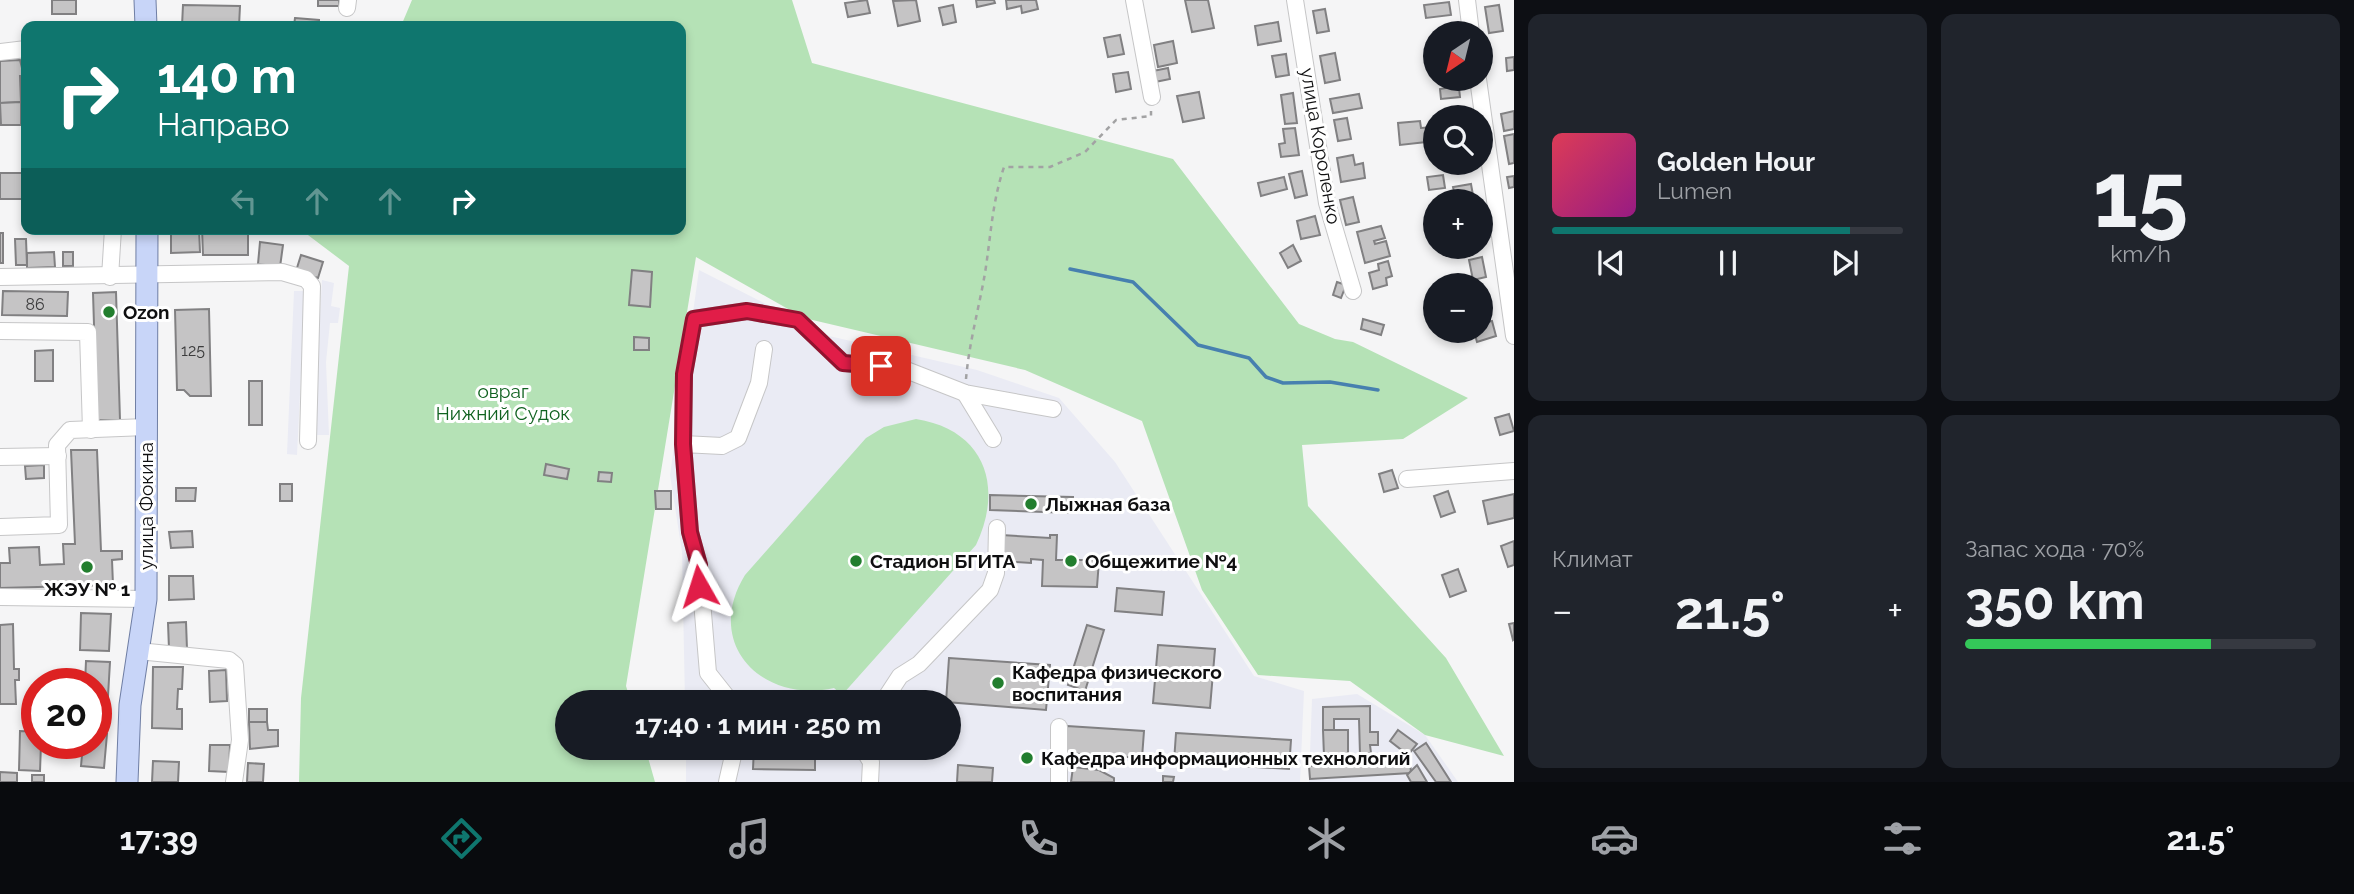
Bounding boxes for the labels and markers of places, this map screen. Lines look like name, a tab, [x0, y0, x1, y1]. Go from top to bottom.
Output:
place label: Ozon	[123, 301, 170, 323]
marker: Ozon	[101, 304, 117, 320]
pin	[851, 336, 911, 396]
place label: Лыжная база	[1045, 493, 1170, 515]
marker: Лыжная база	[1023, 496, 1039, 512]
place label: Стадион БГИТА	[870, 550, 1016, 572]
place label: Общежитие №4	[1085, 550, 1237, 572]
marker: Стадион БГИТА	[848, 553, 864, 569]
marker: Общежитие №4	[1063, 553, 1079, 569]
marker: ЖЭУ № 1	[79, 559, 95, 575]
place label: ЖЭУ № 1	[44, 578, 130, 600]
place label: Кафедра физического воспитания	[1012, 661, 1222, 705]
marker: Кафедра физического воспитания	[990, 675, 1006, 691]
place label: Кафедра информационных технологий	[1041, 747, 1410, 769]
marker: Кафедра информационных технологий	[1019, 750, 1035, 766]

